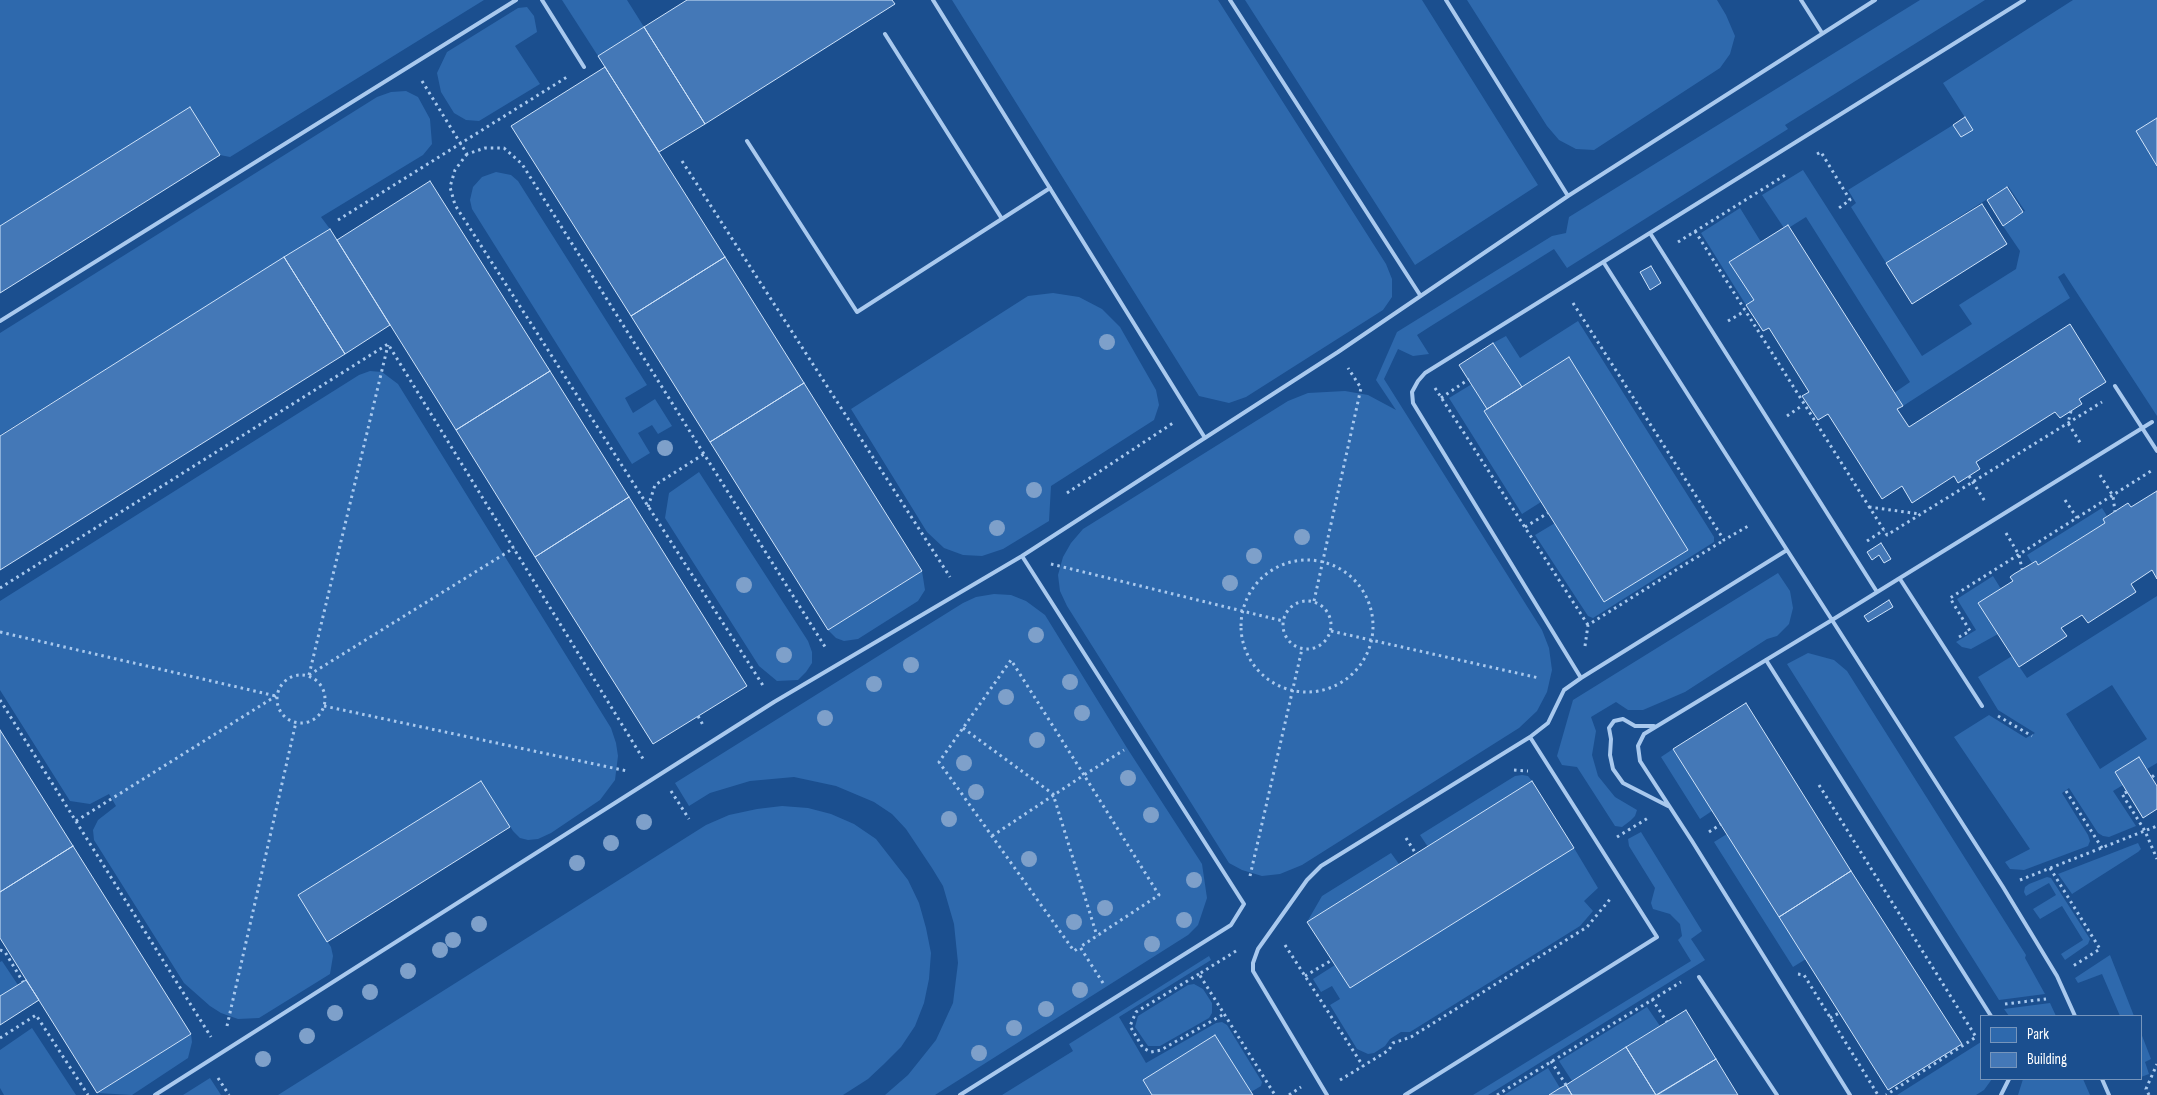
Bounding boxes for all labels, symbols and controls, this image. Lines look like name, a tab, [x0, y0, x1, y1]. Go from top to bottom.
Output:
legend	[1980, 1015, 2142, 1080]
text: Park	[2027, 1025, 2049, 1044]
text: Building	[2027, 1050, 2067, 1069]

